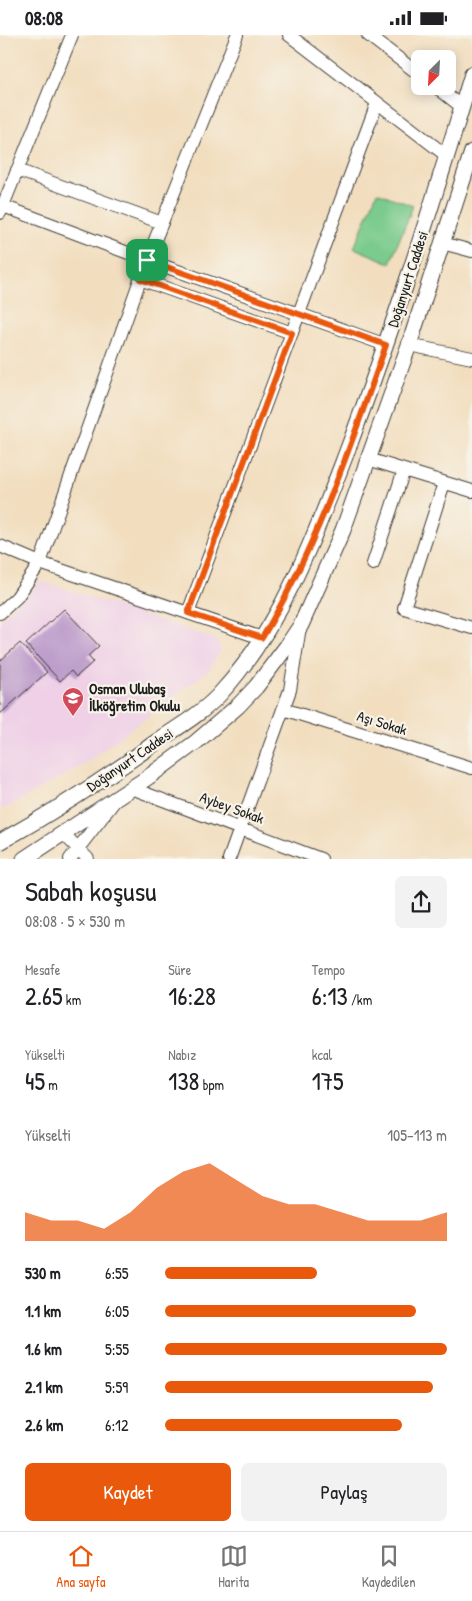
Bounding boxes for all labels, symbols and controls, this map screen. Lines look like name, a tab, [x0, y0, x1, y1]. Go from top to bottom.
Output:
text: 08:08	[25, 5, 63, 31]
north arrow	[411, 50, 456, 95]
map controls	[411, 50, 456, 95]
street label: Doğanyurt Caddesi	[382, 228, 433, 330]
pin	[126, 239, 168, 281]
icon: arrive	[133, 246, 161, 274]
place label: Osman Ulubaş İlköğretim Okulu	[89, 678, 181, 717]
school or university icon: Osman Ulubaş İlköğretim Okulu	[61, 686, 85, 717]
street label: Aşı Sokak	[355, 705, 410, 740]
street label: Doğanyurt Caddesi	[82, 723, 177, 796]
street label: Aybey Sokak	[197, 786, 267, 829]
text: Sabah koşusu	[25, 872, 156, 910]
button: share	[395, 876, 447, 928]
text: 08:08 · 5 × 530 m	[25, 910, 125, 932]
text: Mesafe	[25, 960, 60, 979]
text: Süre	[168, 960, 191, 979]
text: Tempo	[312, 960, 345, 979]
text: 2.65	[25, 979, 63, 1013]
text: 16:28	[168, 979, 216, 1013]
text: 6:13	[312, 979, 348, 1013]
text: km	[63, 990, 81, 1009]
text: /km	[348, 990, 372, 1009]
text: Yükselti	[25, 1045, 65, 1064]
text: Nabız	[168, 1045, 196, 1064]
text: kcal	[312, 1045, 332, 1064]
text: 45	[25, 1064, 45, 1098]
text: 138	[168, 1064, 199, 1098]
text: 175	[312, 1064, 344, 1098]
text: m	[45, 1075, 58, 1094]
text: bpm	[199, 1075, 224, 1094]
text: Yükselti	[25, 1124, 71, 1146]
text: 105–113 m	[387, 1124, 447, 1146]
text: 530 m	[25, 1262, 61, 1284]
text: 6:55	[105, 1262, 129, 1284]
text: 1.1 km	[25, 1300, 61, 1322]
text: 6:05	[105, 1300, 129, 1322]
text: 1.6 km	[25, 1338, 62, 1360]
text: 5:55	[105, 1338, 129, 1360]
text: 2.1 km	[25, 1376, 63, 1398]
text: 5:59	[105, 1376, 128, 1398]
text: 2.6 km	[25, 1414, 64, 1436]
text: 6:12	[105, 1414, 128, 1436]
button: Kaydet	[25, 1463, 231, 1521]
button: Paylaş	[241, 1463, 447, 1521]
tab: Ana sayfa	[56, 1542, 106, 1591]
tab: Harita	[218, 1542, 249, 1591]
tab: Kaydedilen	[362, 1542, 416, 1591]

